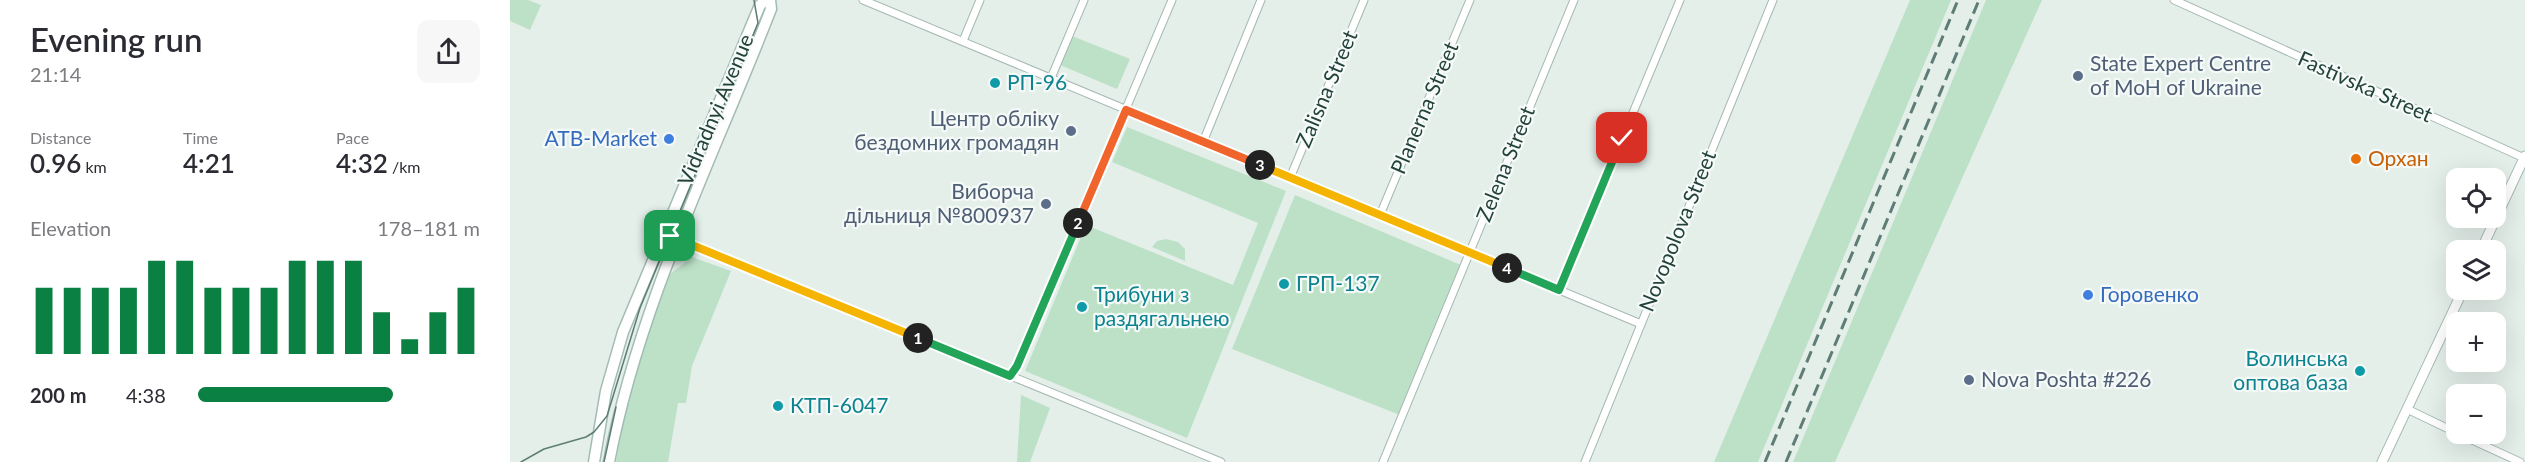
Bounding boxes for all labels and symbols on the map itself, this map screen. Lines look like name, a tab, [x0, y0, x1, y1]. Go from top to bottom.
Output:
street label: Zalisna Street	[1290, 26, 1362, 151]
street label: Vidradnyi Avenue	[671, 30, 758, 189]
street label: Planerna Street	[1385, 37, 1463, 177]
street label: Fastivska Street	[2295, 45, 2437, 127]
place label: State Expert Centre of MoH of Ukraine	[2090, 50, 2271, 99]
place label: РП-96	[1007, 69, 1067, 94]
marker: State Expert Centre of MoH of Ukraine	[2071, 69, 2085, 83]
marker: РП-96	[988, 76, 1002, 90]
street label: Zelena Street	[1470, 102, 1539, 225]
place label: Центр обліку бездомних громадян	[854, 105, 1059, 154]
pin	[1596, 112, 1647, 163]
marker: Центр обліку бездомних громадян	[1064, 124, 1078, 138]
place label: ATB-Market	[545, 125, 657, 150]
marker: ATB-Market	[662, 132, 676, 146]
place label: Орхан	[2368, 145, 2429, 170]
street label: Novopolova Street	[1633, 146, 1721, 315]
pin: 3	[1245, 150, 1275, 180]
marker: Орхан	[2349, 152, 2363, 166]
place label: Виборча дільниця №800937	[844, 178, 1034, 227]
marker: Виборча дільниця №800937	[1039, 197, 1053, 211]
pin: 2	[1063, 208, 1093, 238]
pin	[644, 210, 695, 261]
pin: 4	[1492, 253, 1522, 283]
place label: ГРП-137	[1296, 270, 1380, 295]
marker: ГРП-137	[1277, 277, 1291, 291]
place label: Трибуни з раздягальнею	[1094, 281, 1230, 330]
place label: Горовенко	[2100, 281, 2199, 306]
marker: Горовенко	[2081, 288, 2095, 302]
marker: Трибуни з раздягальнею	[1075, 300, 1089, 314]
pin: 1	[903, 323, 933, 353]
place label: Волинська оптова база	[2233, 345, 2348, 394]
marker: Волинська оптова база	[2353, 364, 2367, 378]
place label: Nova Poshta #226	[1981, 366, 2151, 391]
marker: Nova Poshta #226	[1962, 373, 1976, 387]
place label: КТП-6047	[790, 392, 888, 417]
marker: КТП-6047	[771, 399, 785, 413]

